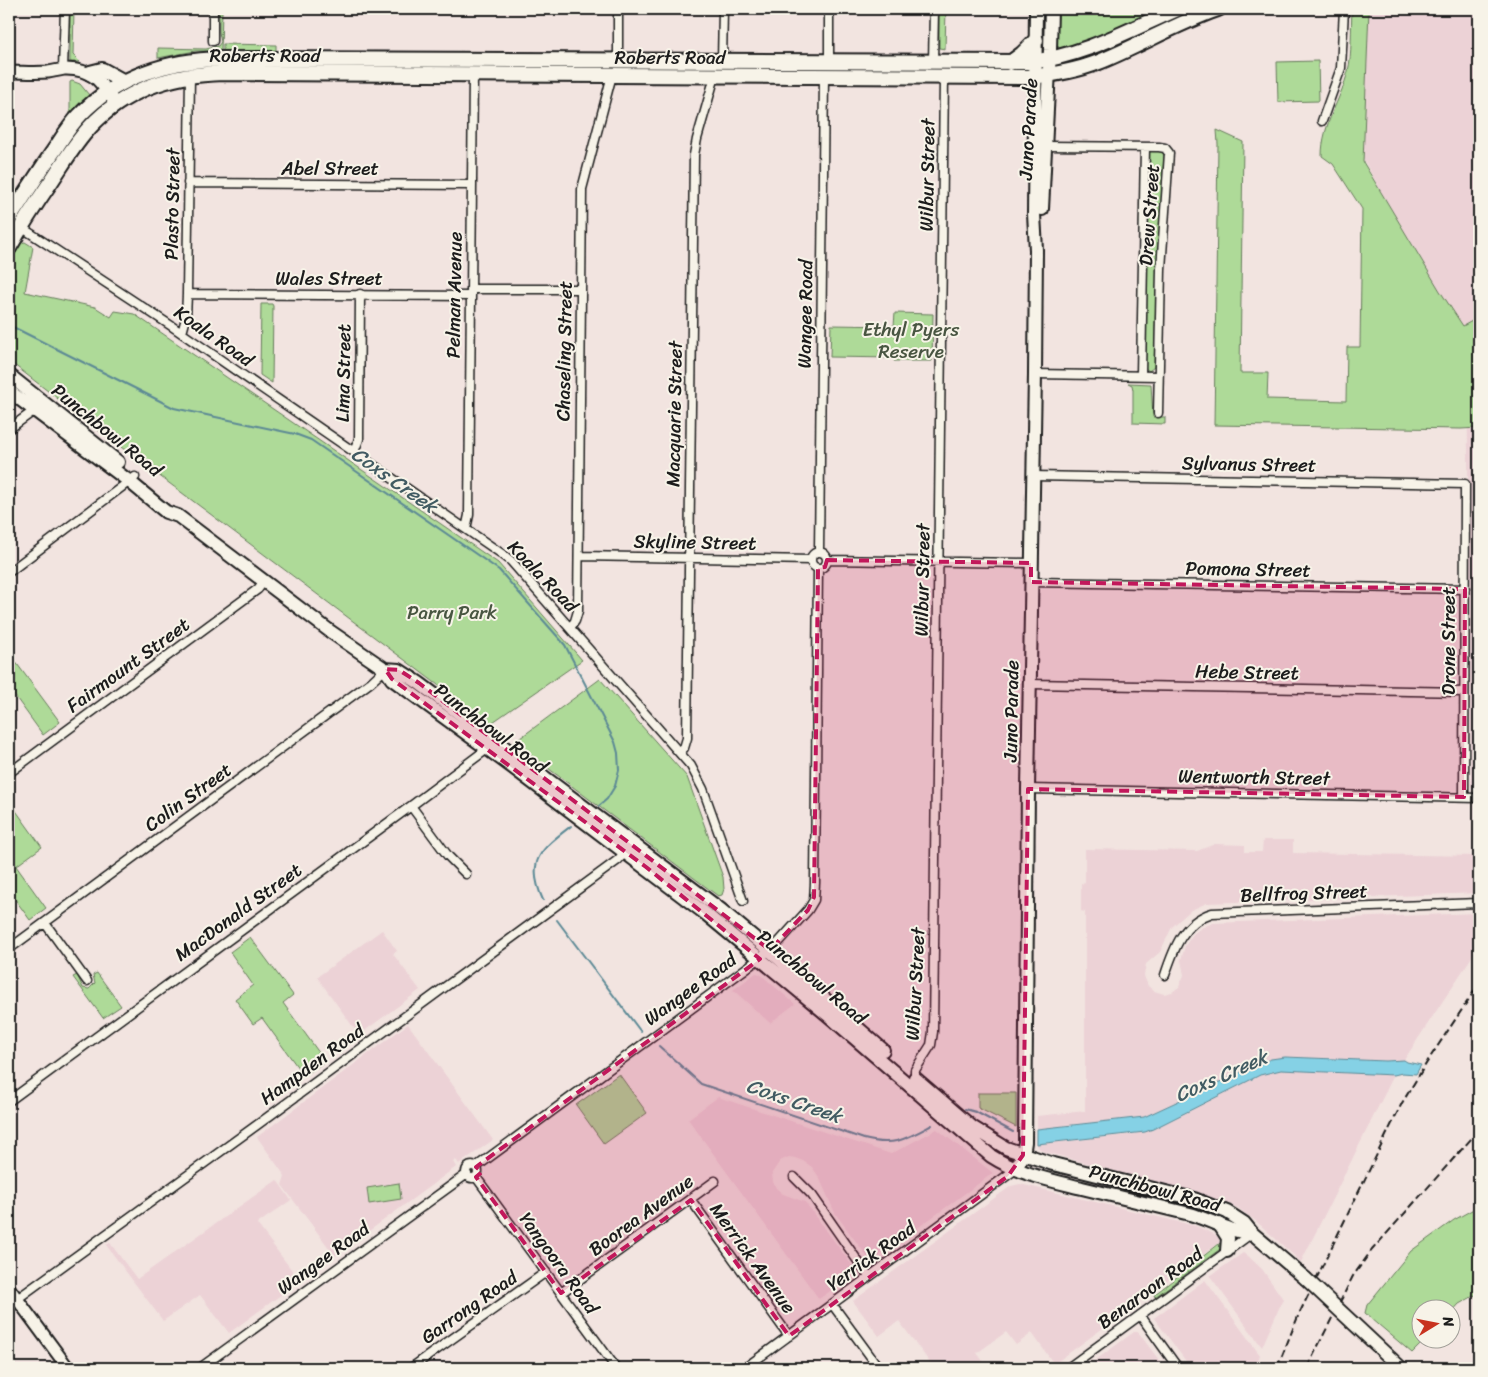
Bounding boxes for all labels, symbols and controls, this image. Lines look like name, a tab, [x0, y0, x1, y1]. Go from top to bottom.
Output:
street label: Roberts Road	[210, 39, 321, 72]
street label: Roberts Road	[615, 41, 726, 74]
street label: Juno Parade	[1009, 77, 1047, 182]
street label: Wilbur Street	[910, 117, 945, 232]
street label: Plasto Street	[155, 146, 189, 260]
street label: Abel Street	[280, 152, 379, 185]
street label: Drew Street	[1129, 163, 1169, 267]
street label: Pelman Avenue	[436, 231, 472, 359]
street label: Wangee Road	[788, 257, 822, 369]
street label: Wales Street	[275, 262, 383, 295]
street label: Chaseling Street	[546, 280, 582, 422]
street label: Koala Road	[167, 296, 262, 376]
park label: Ethyl Pyers Reserve	[863, 313, 960, 368]
street label: Lima Street	[326, 324, 360, 422]
street label: Macquarie Street	[656, 339, 692, 487]
street label: Punchbowl Road	[44, 375, 172, 487]
water label: Coxs Creek	[344, 437, 446, 524]
street label: Sylvanus Street	[1182, 446, 1316, 482]
street label: Wilbur Street	[905, 522, 940, 637]
street label: Skyline Street	[633, 524, 757, 560]
street label: Koala Road	[499, 532, 587, 621]
street label: Pomona Street	[1185, 551, 1311, 587]
street label: Drone Street	[1432, 587, 1465, 695]
park label: Parry Park	[407, 596, 497, 629]
street label: Fairmount Street	[59, 609, 197, 721]
street label: Hebe Street	[1195, 655, 1299, 689]
street label: Juno Parade	[994, 660, 1028, 763]
street label: Punchbowl Road	[427, 674, 557, 783]
street label: Colin Street	[137, 754, 239, 840]
street label: Wentworth Street	[1178, 759, 1332, 795]
street label: MacDonald Street	[167, 854, 309, 970]
street label: Bellfrog Street	[1240, 874, 1368, 912]
street label: Punchbowl Road	[750, 921, 876, 1034]
street label: Wilbur Street	[896, 925, 935, 1041]
street label: Wangee Road	[636, 943, 745, 1034]
street label: Hampden Road	[253, 1014, 372, 1114]
water label: Coxs Creek	[1169, 1039, 1275, 1112]
water label: Coxs Creek	[742, 1068, 849, 1134]
street label: Punchbowl Road	[1085, 1155, 1227, 1222]
street label: Boorea Avenue	[581, 1165, 701, 1265]
street label: Merrick Avenue	[701, 1195, 805, 1321]
street label: Yangoora Road	[510, 1205, 609, 1323]
street label: Yerrick Road	[819, 1211, 924, 1300]
street label: Wangee Road	[269, 1212, 378, 1303]
street label: Benaroon Road	[1090, 1237, 1212, 1338]
street label: Garrong Road	[414, 1261, 525, 1353]
north arrow	[1410, 1300, 1460, 1350]
text: N	[1435, 1314, 1462, 1329]

